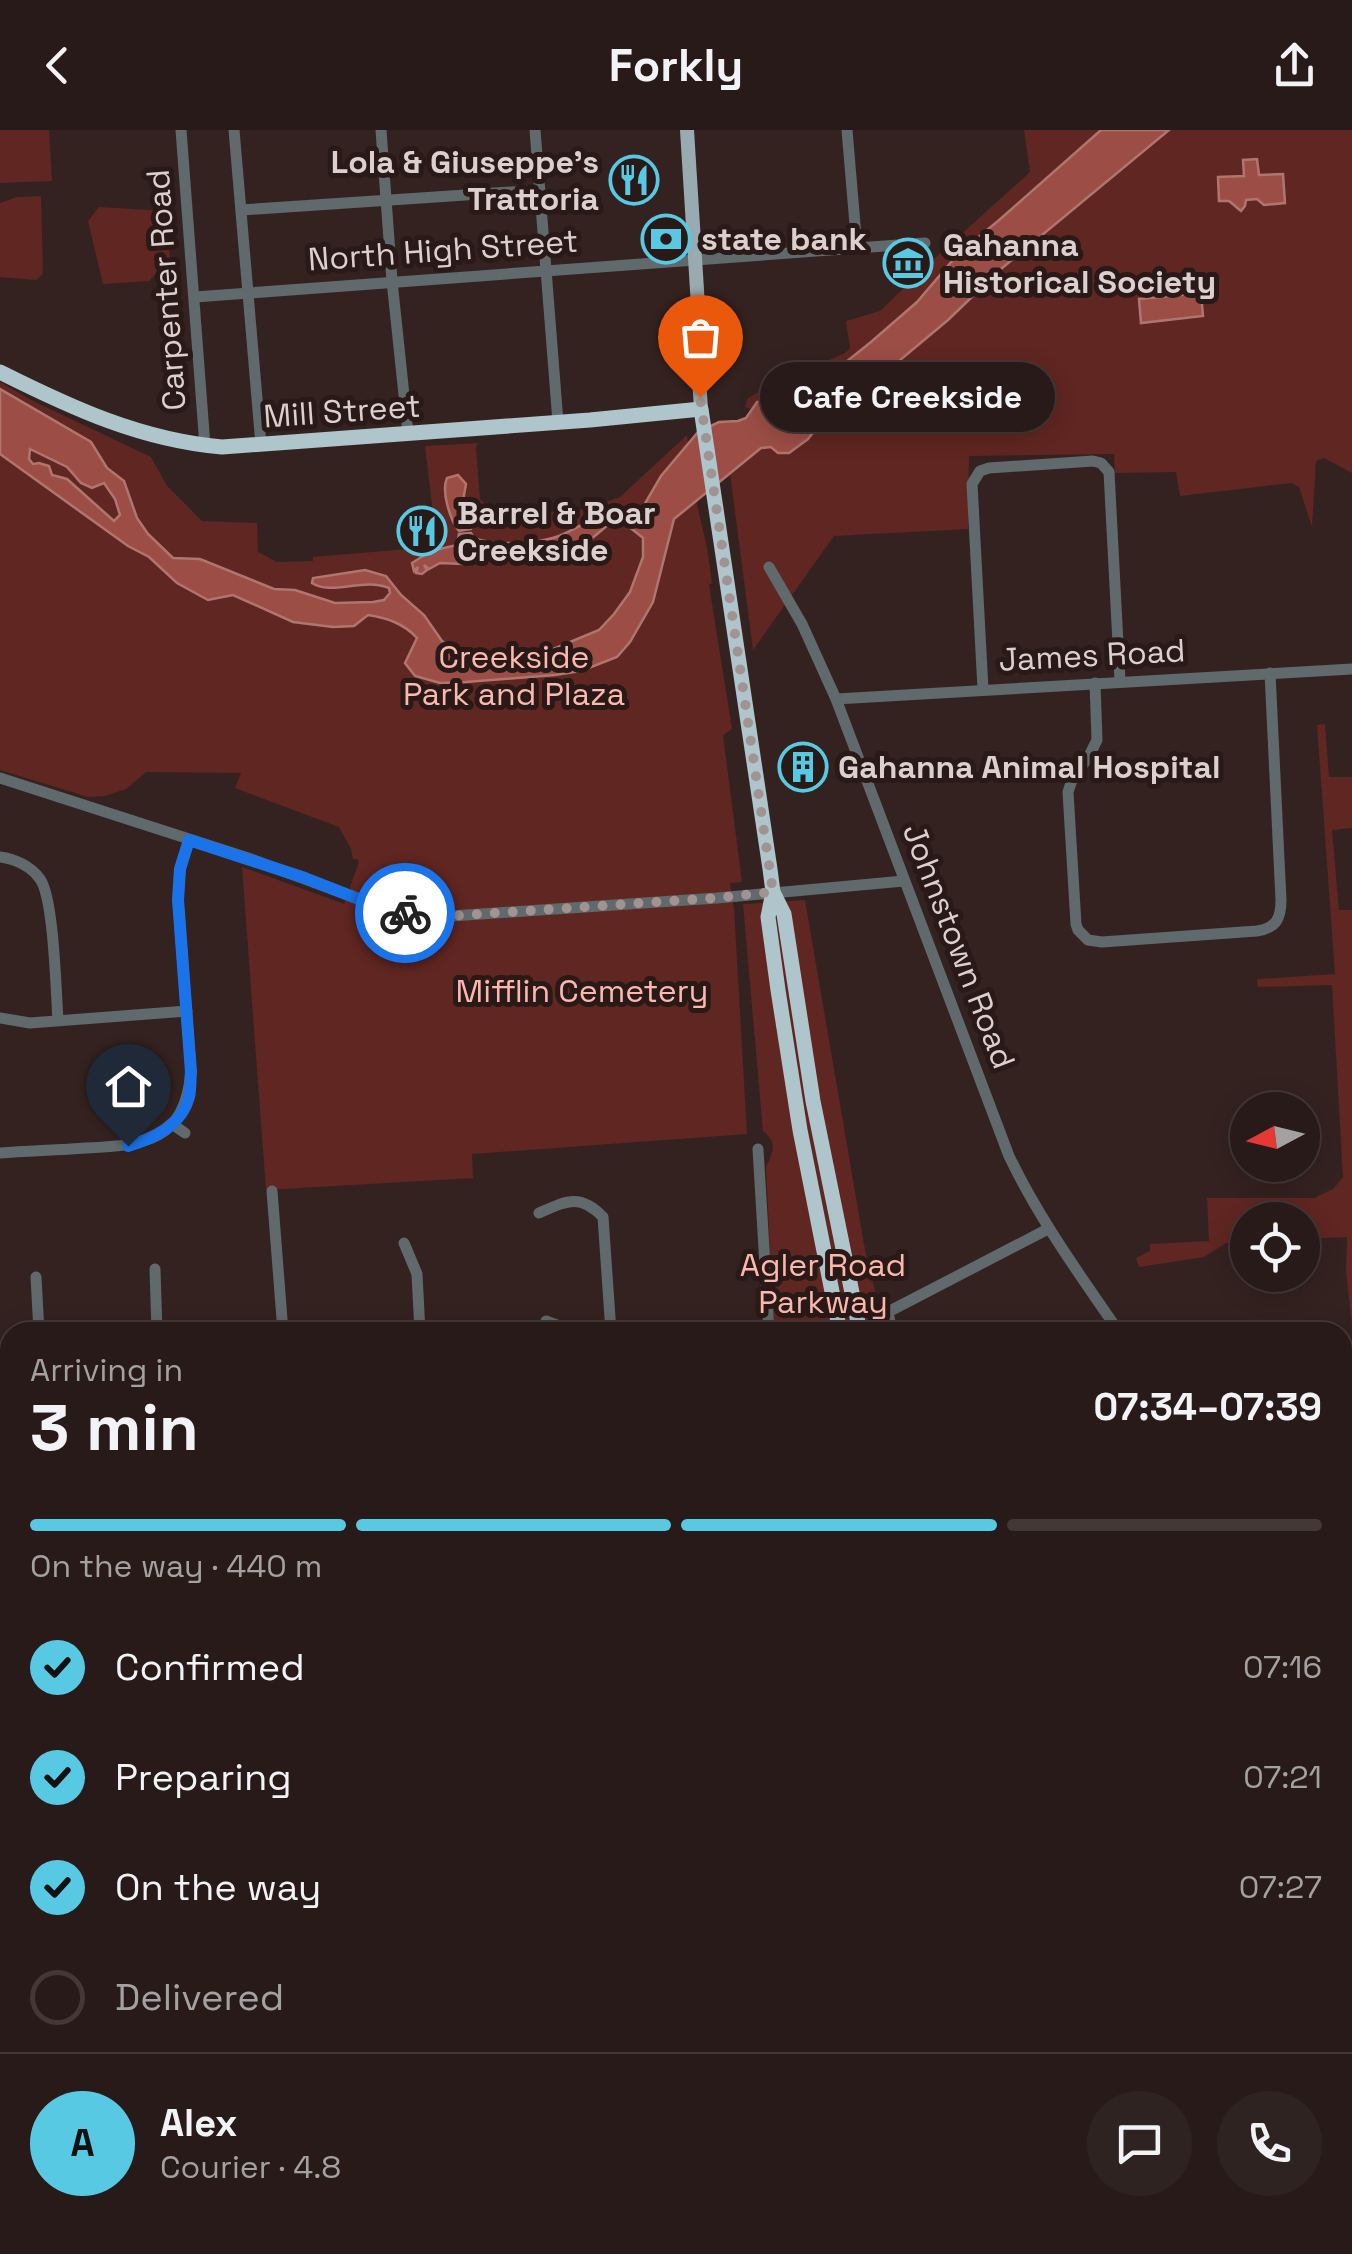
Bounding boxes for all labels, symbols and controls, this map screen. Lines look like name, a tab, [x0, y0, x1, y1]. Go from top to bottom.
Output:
text: Forkly	[609, 37, 743, 94]
icon: back	[30, 38, 85, 93]
icon: share	[1267, 38, 1322, 93]
place label: Lola & Giuseppe's Trattoria	[331, 142, 599, 219]
restaurant icon: Lola & Giuseppe's Trattoria	[608, 154, 660, 206]
street label: Carpenter Road	[138, 168, 194, 412]
bank icon: state bank	[640, 213, 692, 265]
place label: state bank	[701, 219, 867, 259]
street label: North High Street	[307, 221, 579, 279]
place label: Gahanna Historical Society	[943, 225, 1216, 302]
museum icon: Gahanna Historical Society	[882, 237, 934, 289]
pin	[658, 295, 743, 398]
icon: bag	[673, 310, 728, 365]
callout: Cafe Creekside	[760, 362, 1055, 432]
text: Cafe Creekside	[793, 377, 1022, 417]
street label: Mill Street	[262, 386, 422, 436]
place label: Barrel & Boar Creekside	[457, 493, 656, 570]
restaurant icon: Barrel & Boar Creekside	[396, 505, 448, 557]
street label: James Road	[998, 630, 1186, 680]
park label: Creekside Park and Plaza	[403, 637, 625, 714]
building icon: Gahanna Animal Hospital	[777, 741, 829, 793]
place label: Gahanna Animal Hospital	[838, 747, 1220, 787]
street label: Johnstown Road	[894, 818, 1024, 1074]
courier	[355, 863, 455, 963]
icon: bike	[378, 886, 433, 941]
park label: Mifflin Cemetery	[456, 971, 708, 1011]
pin	[86, 1044, 171, 1147]
icon: home	[101, 1059, 156, 1114]
north arrow	[1230, 1092, 1320, 1182]
map controls	[1230, 1092, 1320, 1292]
button: locate	[1230, 1202, 1320, 1292]
park label: Agler Road Parkway	[740, 1245, 906, 1322]
text: Arriving in	[30, 1350, 183, 1390]
text: 07:34–07:39	[1093, 1383, 1322, 1431]
text: 3 min	[30, 1386, 199, 1469]
text: On the way · 440 m	[30, 1546, 322, 1586]
icon: check	[30, 1640, 85, 1695]
text: Confirmed	[115, 1643, 305, 1691]
text: 07:16	[1243, 1647, 1322, 1687]
icon: check	[30, 1750, 85, 1805]
text: Preparing	[115, 1753, 292, 1801]
text: 07:21	[1243, 1757, 1322, 1797]
icon: check	[30, 1860, 85, 1915]
text: On the way	[115, 1863, 321, 1911]
text: 07:27	[1239, 1867, 1322, 1907]
text: Delivered	[115, 1973, 284, 2021]
button: chat	[1087, 2091, 1192, 2196]
button: phone	[1217, 2091, 1322, 2196]
text: Alex	[160, 2099, 237, 2147]
text: A	[70, 2119, 95, 2167]
text: Courier · 4.8	[160, 2147, 341, 2187]

